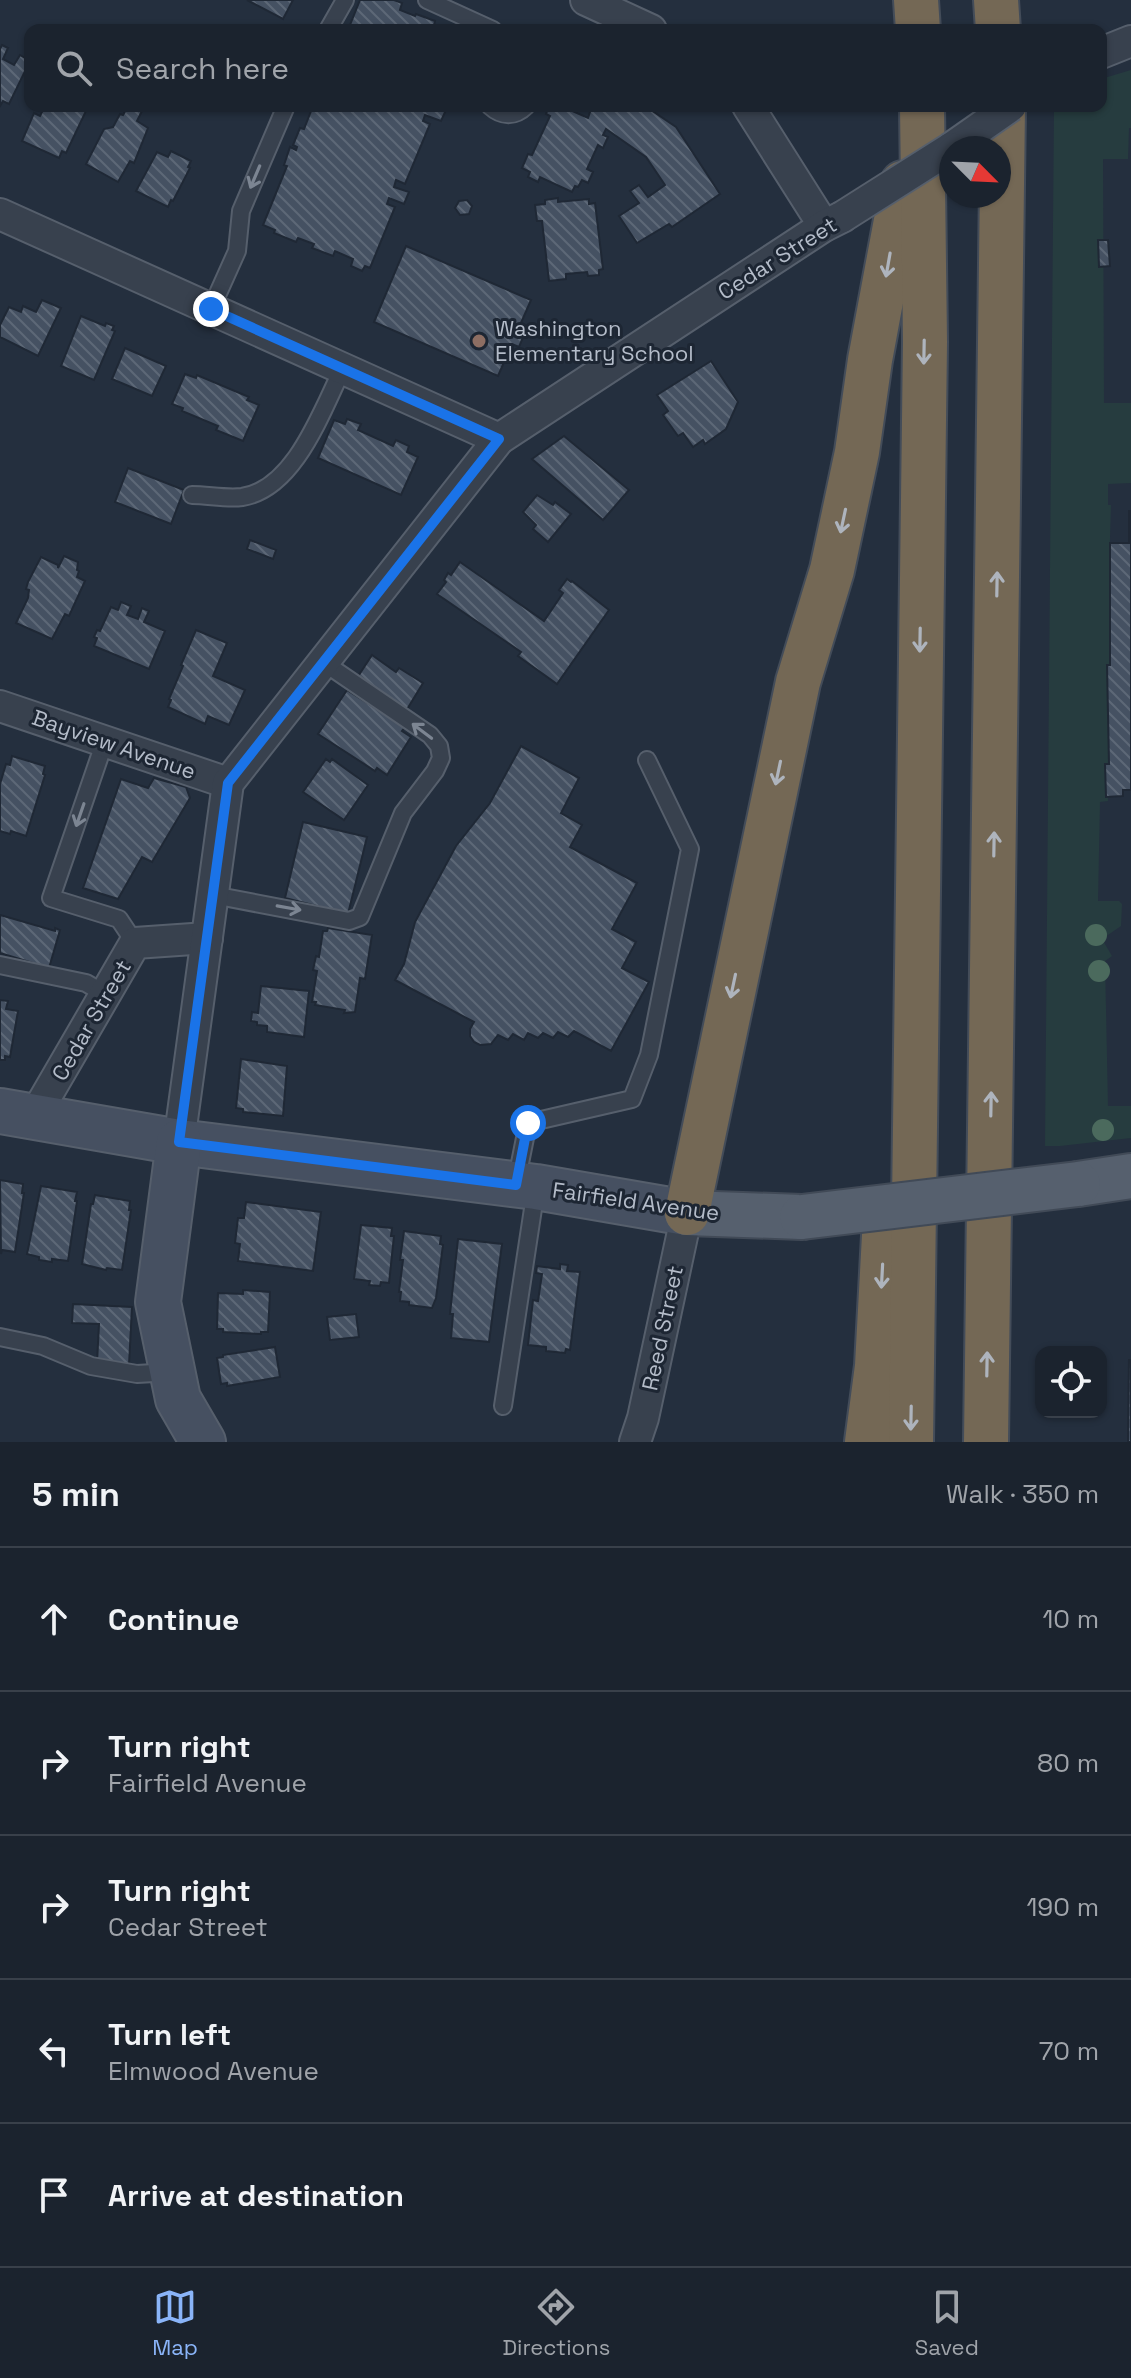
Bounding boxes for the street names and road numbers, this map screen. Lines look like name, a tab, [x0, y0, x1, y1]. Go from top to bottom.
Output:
street label: Cedar Street	[712, 210, 842, 306]
street label: Bayview Avenue	[29, 703, 199, 785]
street label: Cedar Street	[45, 954, 137, 1086]
street label: Fairfield Avenue	[551, 1175, 721, 1227]
street label: Reed Street	[635, 1263, 689, 1393]

